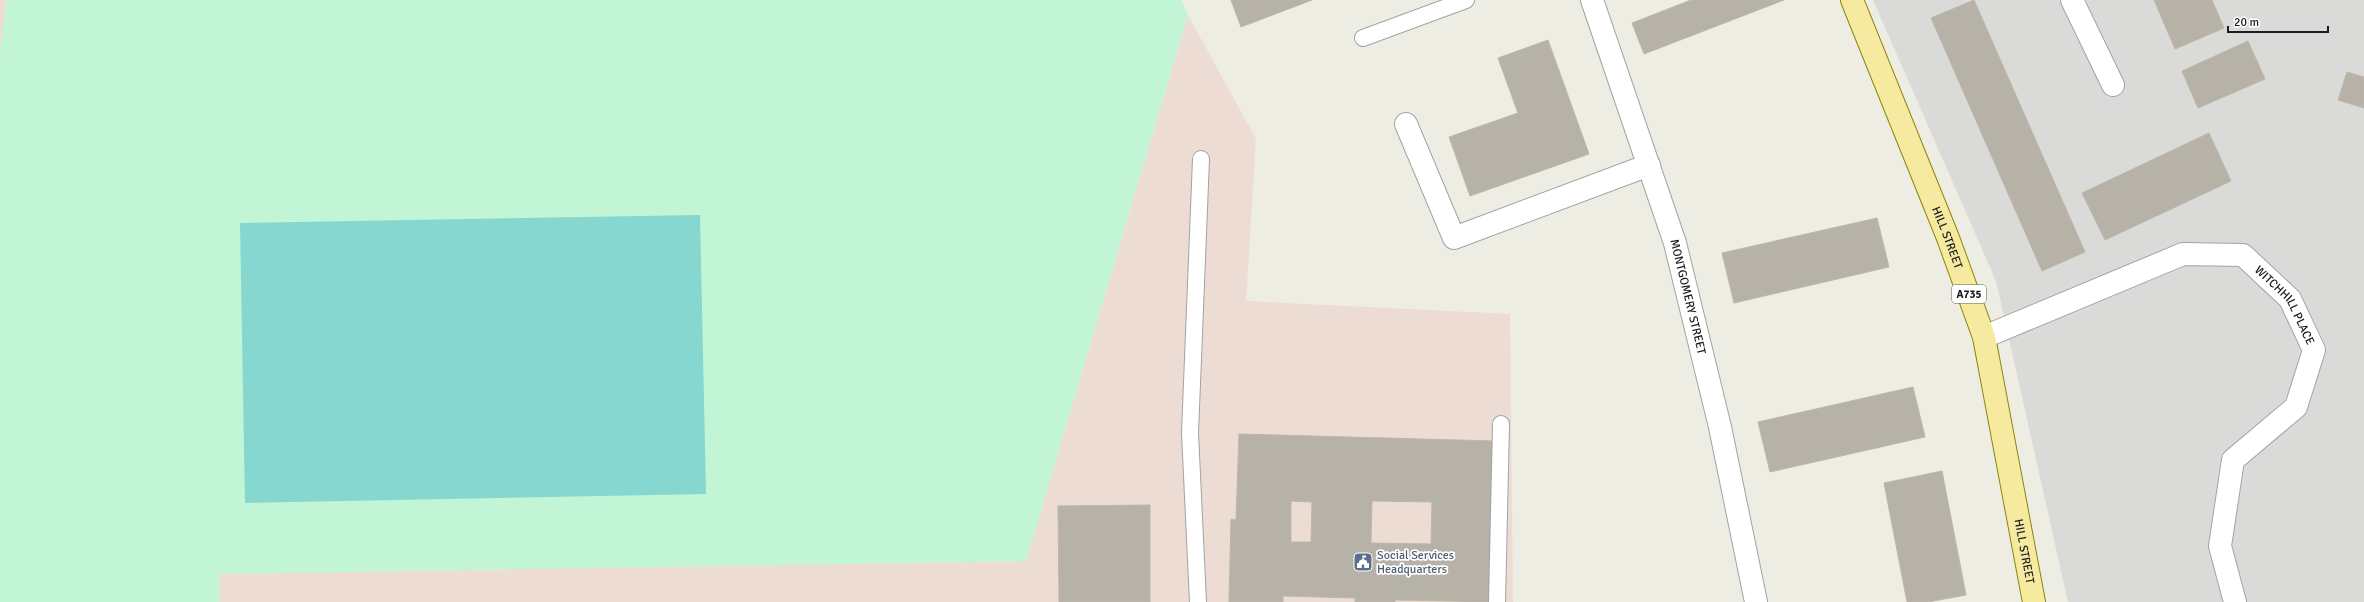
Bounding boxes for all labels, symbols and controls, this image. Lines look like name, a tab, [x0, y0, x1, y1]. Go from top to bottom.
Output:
scale bar	[2228, 8, 2328, 34]
text: 20 m	[2234, 15, 2259, 30]
street label: HILL STREET	[1929, 204, 1966, 271]
street label: MONTGOMERY STREET	[1667, 238, 1709, 356]
street label: WITCHHILL PLACE	[2251, 262, 2318, 347]
road number: A735	[1952, 285, 1986, 303]
street label: HILL STREET	[2011, 518, 2038, 585]
place label: Social Services Headquarters	[1377, 548, 1454, 577]
public building icon: Social Services Headquarters	[1352, 551, 1374, 573]

